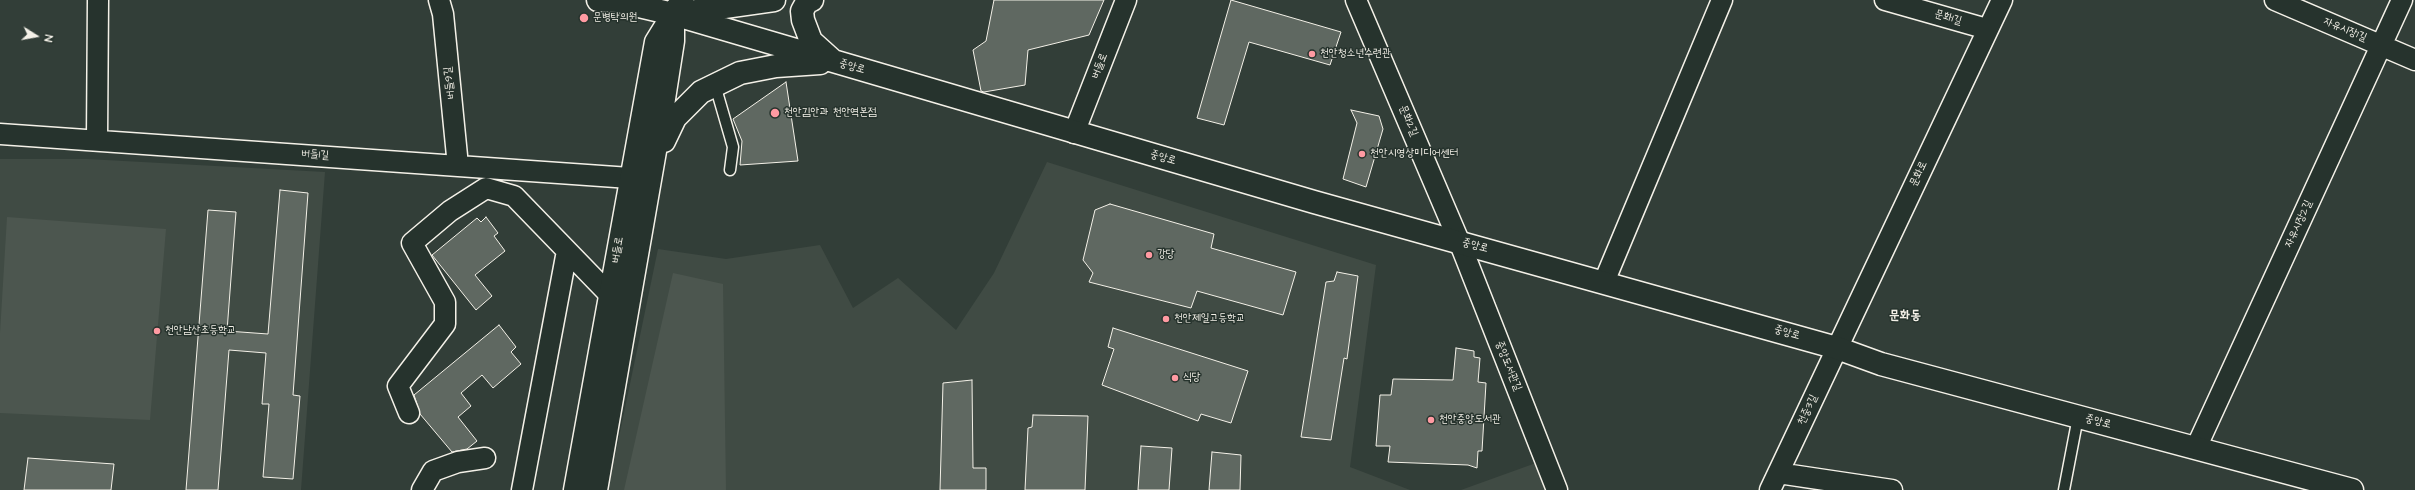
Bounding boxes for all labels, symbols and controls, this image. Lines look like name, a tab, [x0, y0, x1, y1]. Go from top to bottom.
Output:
street label: 문화1길	[1933, 8, 1963, 28]
place label: 문병탁의원	[593, 11, 637, 25]
marker: 문병탁의원	[578, 12, 590, 24]
street label: 자유시장1길	[2321, 15, 2369, 45]
north arrow	[16, 16, 56, 56]
text: N	[40, 34, 56, 43]
place label: 천안청소년수련관	[1320, 47, 1391, 61]
marker: 천안청소년수련관	[1307, 49, 1317, 59]
street label: 버들로	[1089, 51, 1111, 81]
street label: 중앙로	[837, 57, 867, 77]
street label: 버들9길	[442, 66, 458, 100]
street label: 문화2길	[1396, 103, 1420, 139]
place label: 천안김안과 천안역본점	[784, 106, 877, 120]
marker: 천안김안과 천안역본점	[769, 107, 781, 119]
street label: 버들1길	[301, 147, 329, 163]
place label: 천안시영상미디어센터	[1370, 147, 1459, 161]
street label: 중앙로	[1148, 148, 1178, 168]
marker: 천안시영상미디어센터	[1357, 149, 1367, 159]
street label: 문화로	[1907, 159, 1931, 189]
street label: 자유시장2길	[2282, 198, 2316, 250]
street label: 버들로	[609, 236, 627, 264]
street label: 중앙로	[1460, 236, 1490, 256]
place label: 강당	[1157, 248, 1175, 262]
marker: 강당	[1144, 250, 1154, 260]
district label: 문화동	[1889, 308, 1921, 324]
place label: 천안제일고등학교	[1174, 312, 1245, 326]
marker: 천안제일고등학교	[1161, 314, 1171, 324]
street label: 중앙로	[1772, 323, 1802, 343]
place label: 천안남산초등학교	[165, 324, 236, 338]
marker: 천안남산초등학교	[152, 326, 162, 336]
street label: 중앙도서관길	[1492, 339, 1524, 393]
place label: 식당	[1183, 371, 1201, 385]
marker: 식당	[1170, 373, 1180, 383]
street label: 천중3길	[1795, 393, 1821, 427]
street label: 중앙로	[2083, 412, 2113, 432]
place label: 천안중앙도서관	[1439, 413, 1501, 427]
marker: 천안중앙도서관	[1426, 415, 1436, 425]

